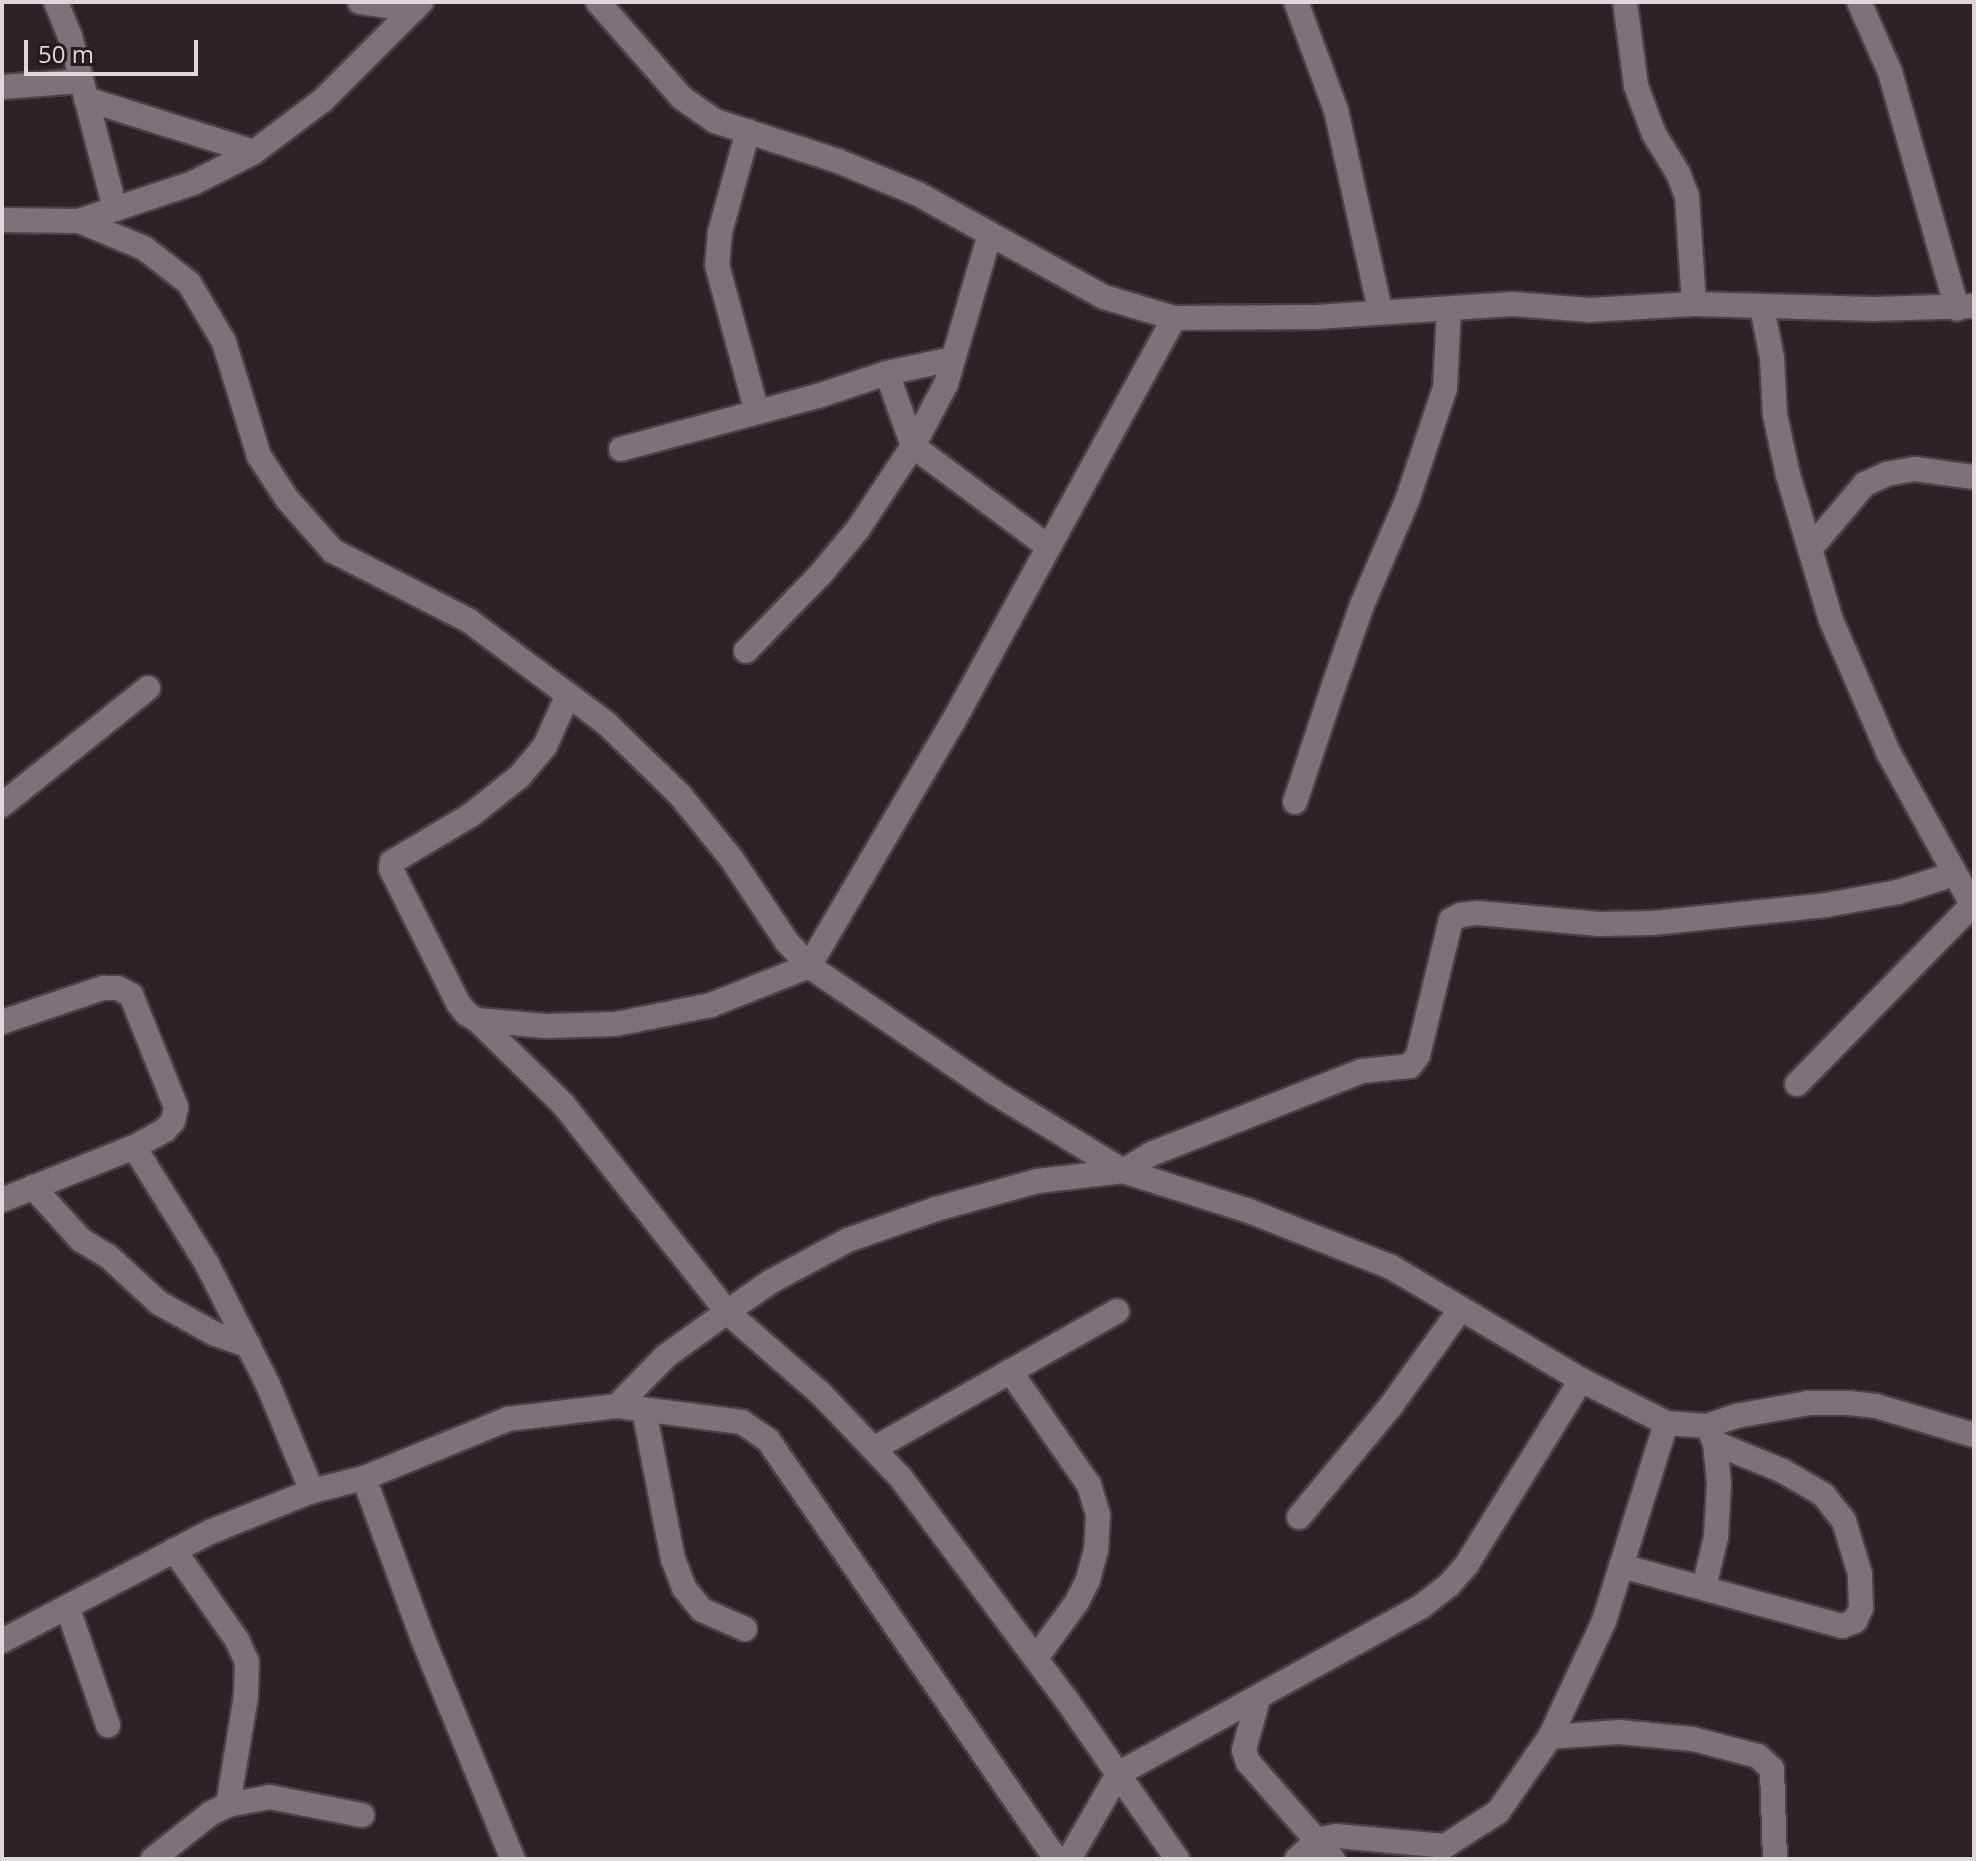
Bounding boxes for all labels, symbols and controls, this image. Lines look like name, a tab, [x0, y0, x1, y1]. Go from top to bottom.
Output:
scale bar	[28, 24, 202, 74]
text: 50 m	[38, 37, 94, 70]

